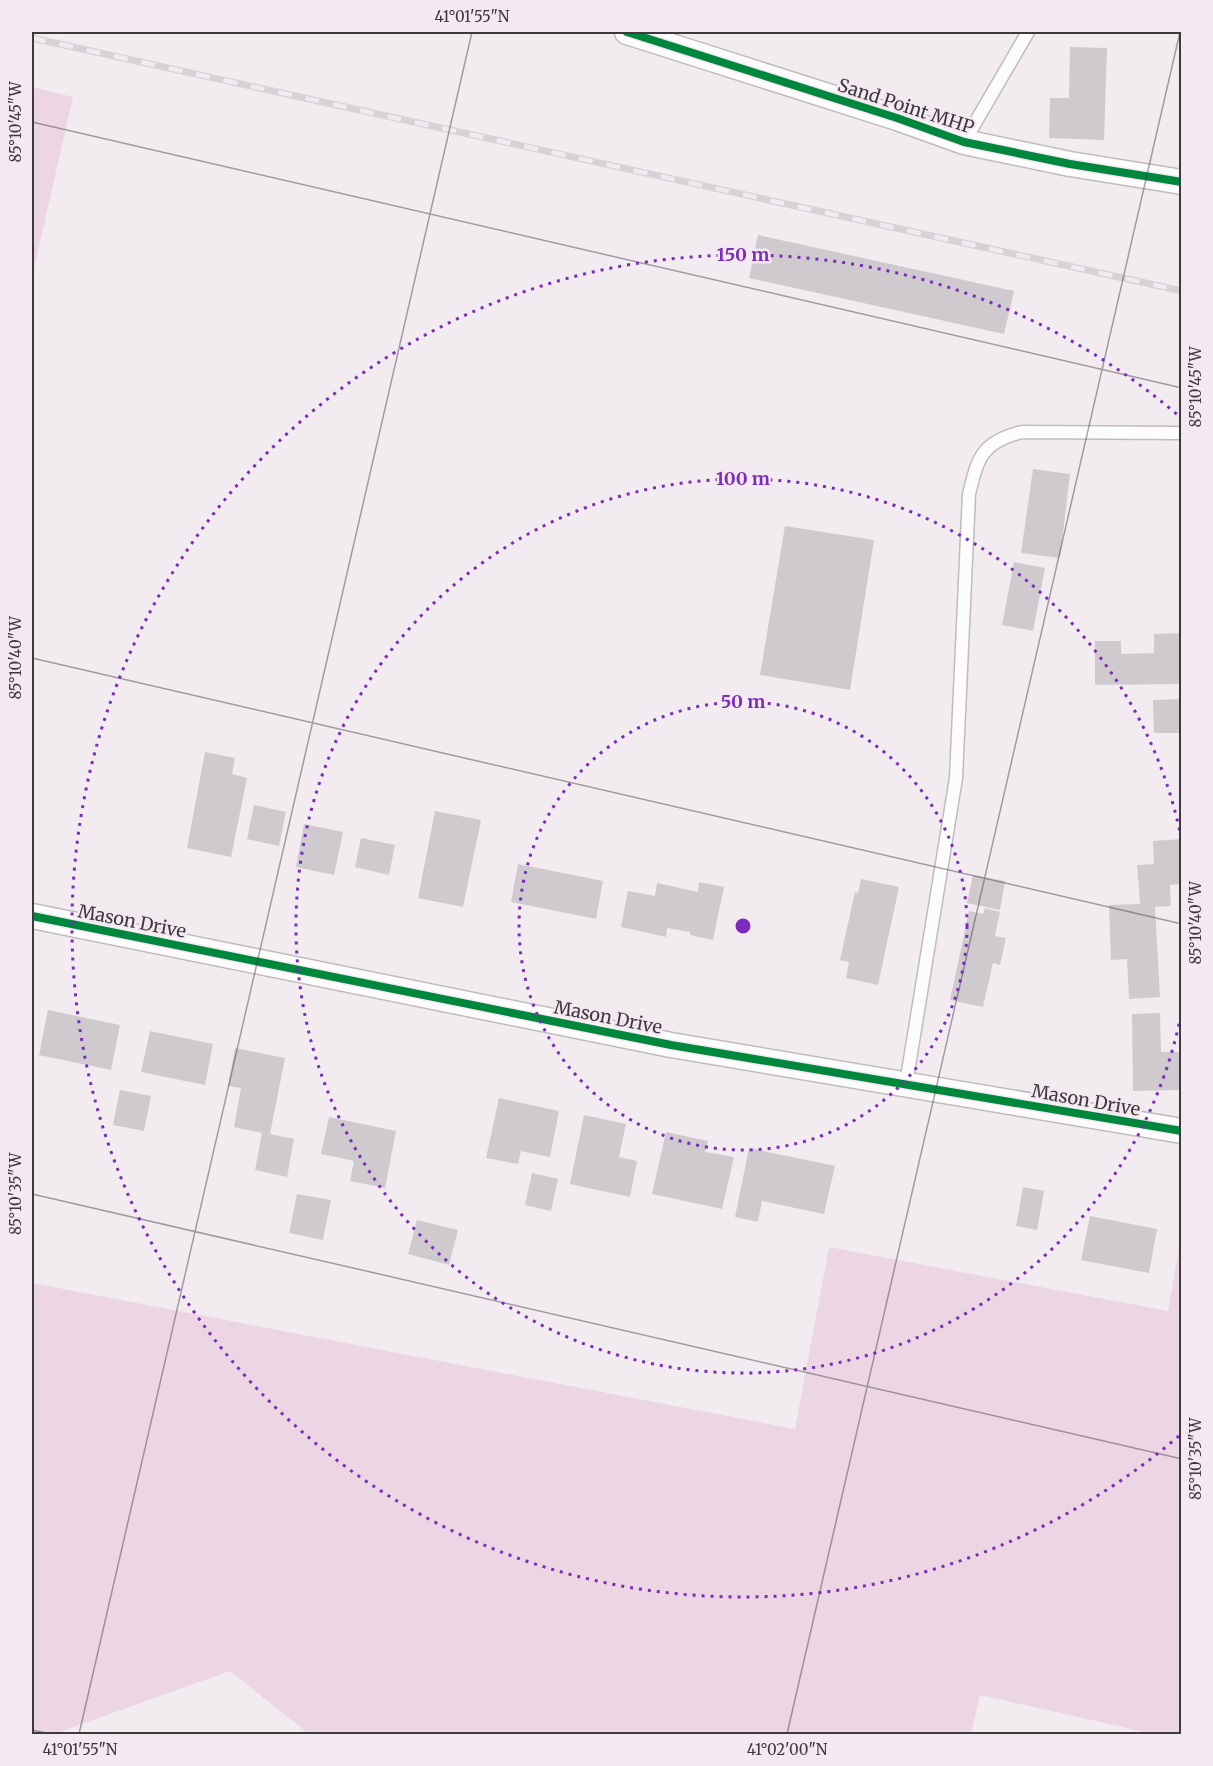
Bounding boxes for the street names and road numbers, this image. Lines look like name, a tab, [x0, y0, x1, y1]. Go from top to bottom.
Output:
street label: Sand Point MHP	[835, 73, 978, 139]
street label: Mason Drive	[76, 899, 188, 943]
street label: Mason Drive	[552, 995, 664, 1039]
street label: Mason Drive	[1030, 1079, 1142, 1121]

